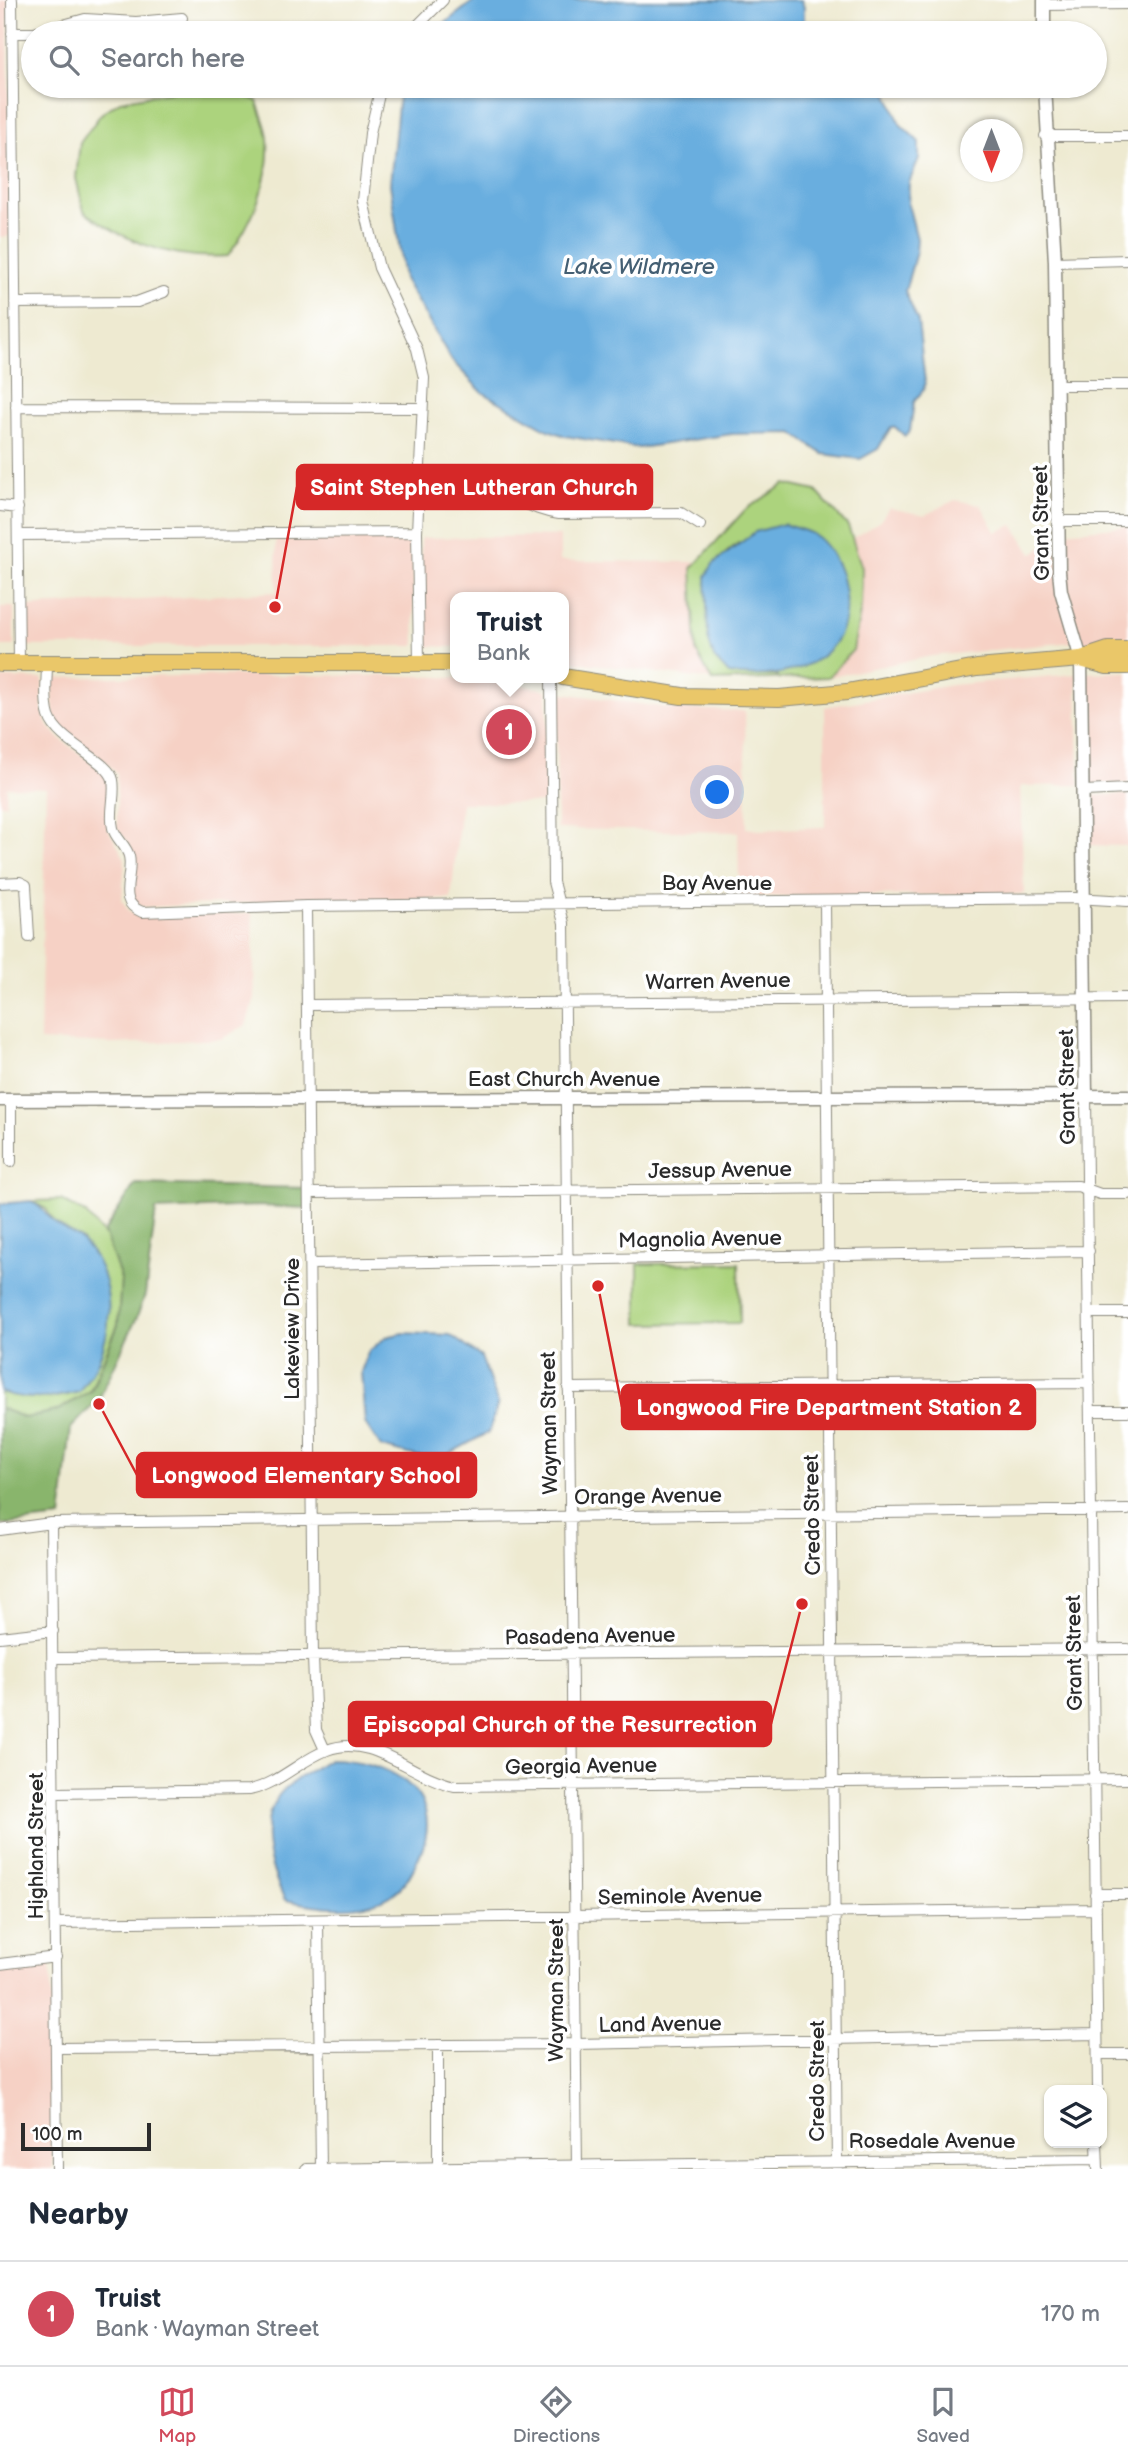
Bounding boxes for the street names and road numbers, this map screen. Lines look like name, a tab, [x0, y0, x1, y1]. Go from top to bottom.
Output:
street label: Grant Street	[1028, 464, 1055, 581]
street label: Bay Avenue	[662, 871, 772, 896]
street label: Warren Avenue	[645, 968, 791, 995]
street label: Grant Street	[1054, 1028, 1081, 1145]
street label: East Church Avenue	[468, 1067, 660, 1092]
street label: Jessup Avenue	[648, 1157, 792, 1184]
street label: Magnolia Avenue	[618, 1226, 782, 1253]
street label: Lakeview Drive	[280, 1258, 305, 1400]
street label: Wayman Street	[536, 1351, 563, 1495]
street label: Credo Street	[799, 1454, 826, 1576]
street label: Orange Avenue	[574, 1483, 722, 1510]
street label: Grant Street	[1061, 1594, 1088, 1711]
street label: Pasadena Avenue	[504, 1623, 676, 1650]
street label: Georgia Avenue	[505, 1753, 657, 1780]
street label: Highland Street	[24, 1772, 49, 1920]
street label: Seminole Avenue	[598, 1883, 762, 1910]
street label: Wayman Street	[544, 1918, 569, 2062]
street label: Land Avenue	[598, 2011, 722, 2038]
street label: Credo Street	[805, 2020, 830, 2142]
street label: Rosedale Avenue	[849, 2129, 1015, 2154]

